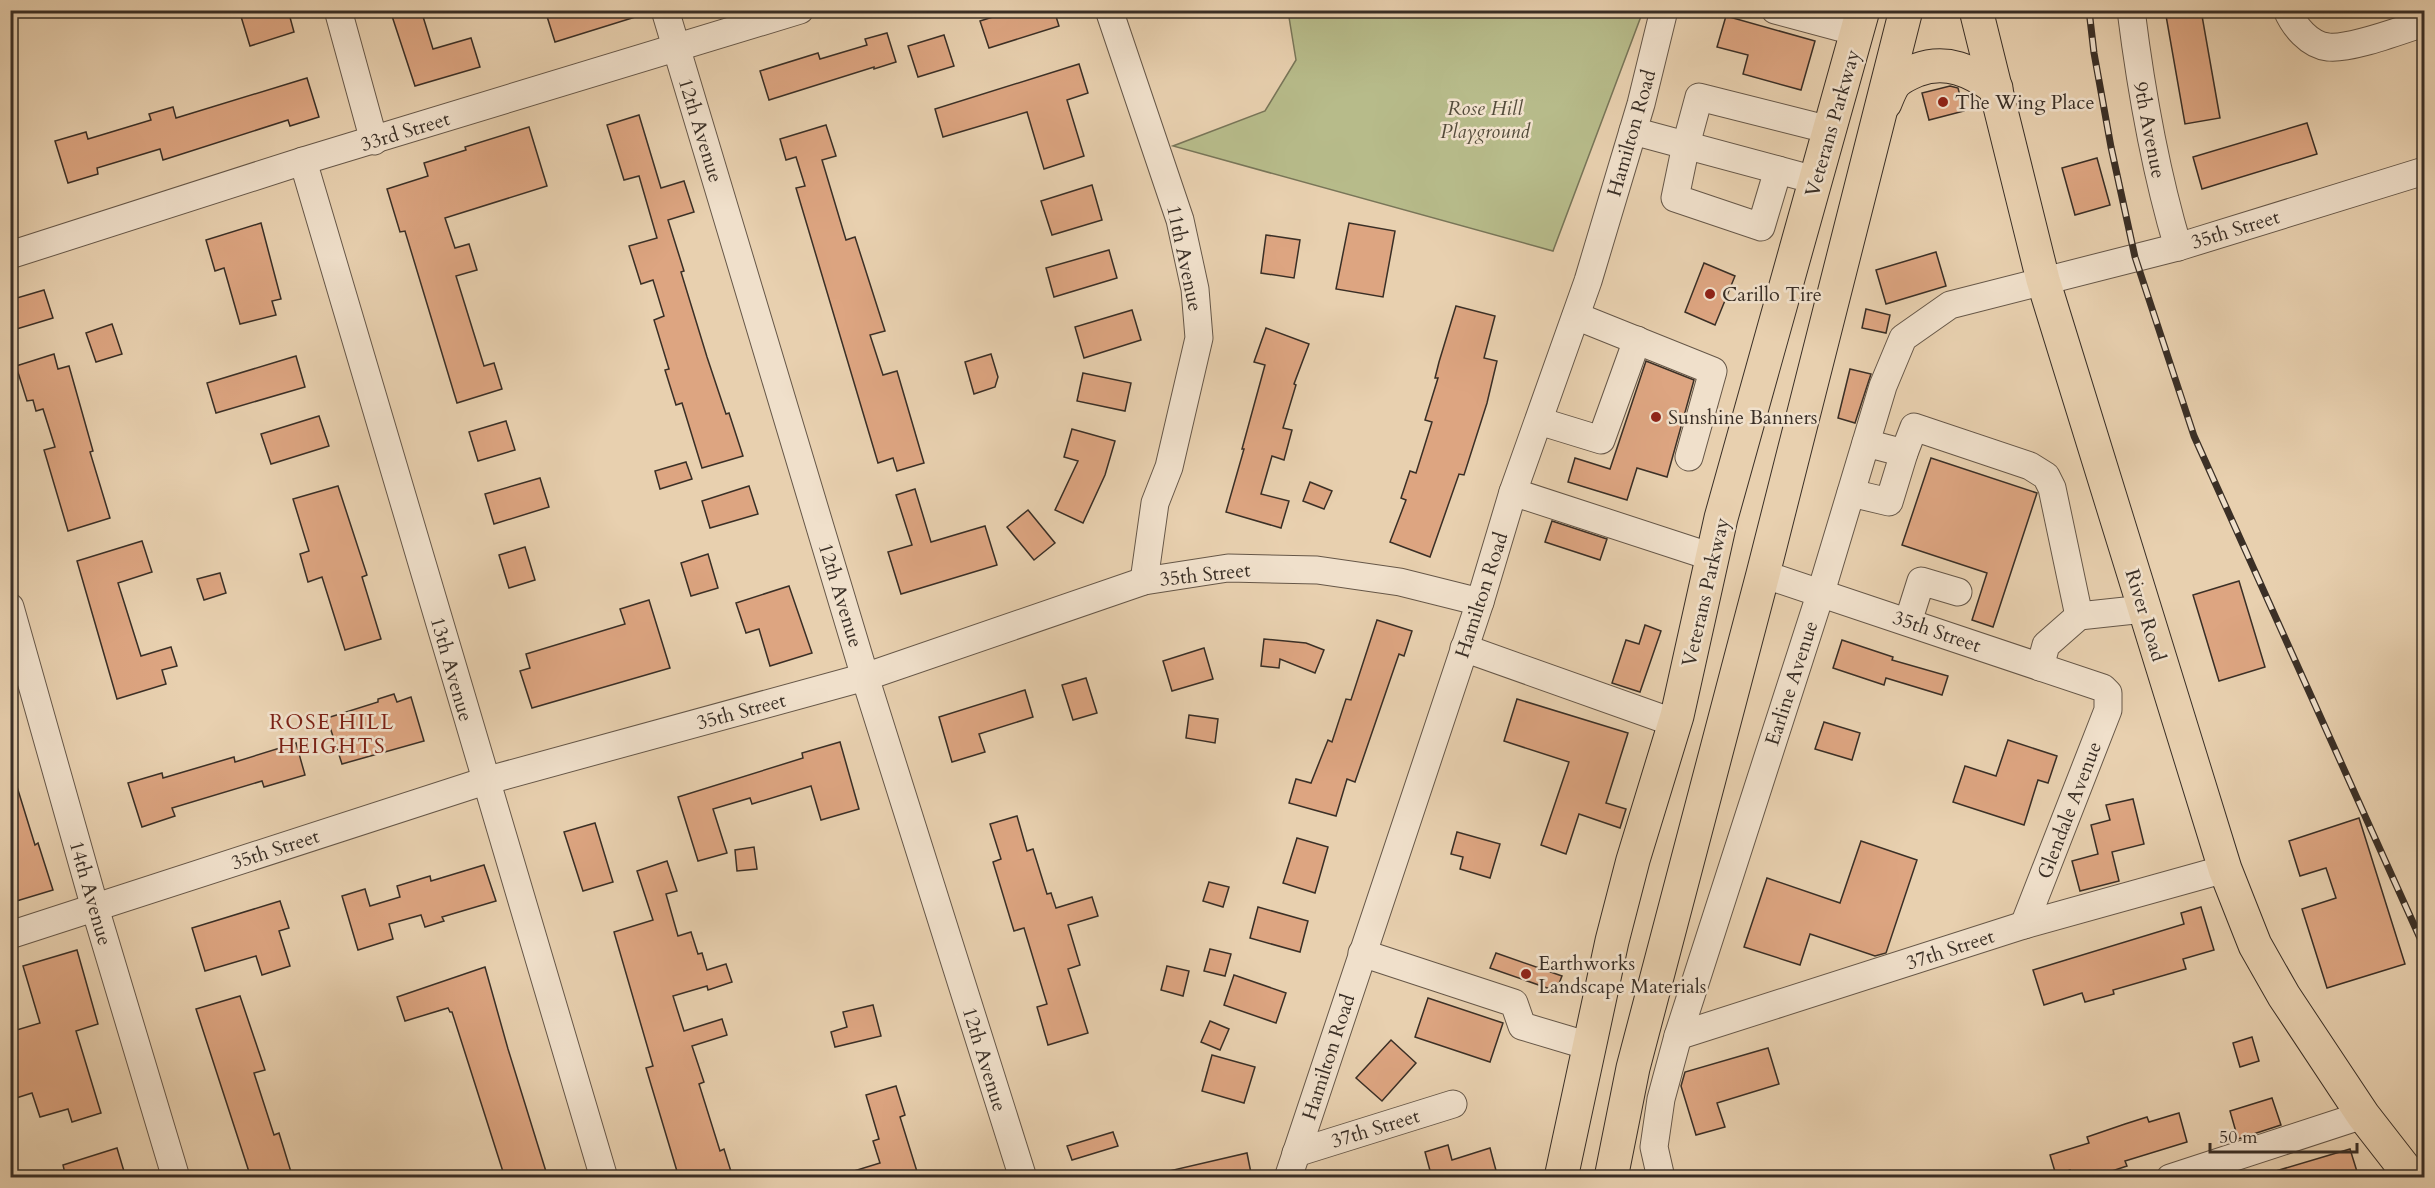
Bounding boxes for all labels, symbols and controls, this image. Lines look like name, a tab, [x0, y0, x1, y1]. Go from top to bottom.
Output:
street label: Veterans Parkway	[1799, 46, 1867, 200]
street label: Hamilton Road	[1600, 66, 1663, 200]
street label: 12th Avenue	[672, 75, 729, 186]
street label: 9th Avenue	[2127, 80, 2172, 181]
place label: The Wing Place	[1955, 89, 2095, 116]
park label: Rose Hill Playground	[1440, 95, 1531, 145]
marker: The Wing Place	[1936, 95, 1950, 109]
street label: 33rd Street	[357, 105, 454, 158]
street label: 11th Avenue	[1160, 202, 1209, 314]
street label: 35th Street	[2188, 203, 2283, 256]
place label: Carillo Tire	[1722, 281, 1822, 308]
marker: Carillo Tire	[1703, 287, 1717, 301]
place label: Sunshine Banners	[1668, 404, 1818, 431]
marker: Sunshine Banners	[1649, 410, 1663, 424]
street label: Veterans Parkway	[1675, 514, 1736, 669]
street label: Hamilton Road	[1448, 528, 1515, 662]
street label: 12th Avenue	[812, 540, 869, 651]
street label: 35th Street	[1158, 556, 1253, 593]
street label: River Road	[2119, 566, 2172, 665]
street label: 35th Street	[1889, 604, 1985, 659]
street label: 13th Avenue	[424, 614, 479, 725]
street label: Earline Avenue	[1759, 617, 1824, 749]
street label: 35th Street	[694, 686, 789, 736]
district label: ROSE HILL HEIGHTS	[269, 708, 395, 761]
street label: Glendale Avenue	[2031, 738, 2108, 883]
street label: 35th Street	[228, 822, 323, 876]
street label: 14th Avenue	[63, 838, 118, 949]
street label: 37th Street	[1903, 922, 1998, 976]
place label: Earthworks Landscape Materials	[1538, 950, 1707, 1000]
marker: Earthworks Landscape Materials	[1519, 967, 1533, 981]
street label: Hamilton Road	[1295, 990, 1362, 1124]
street label: 12th Avenue	[956, 1004, 1013, 1115]
street label: 37th Street	[1328, 1102, 1423, 1155]
scale bar	[2210, 1116, 2357, 1154]
text: 50 m	[2219, 1125, 2258, 1150]

